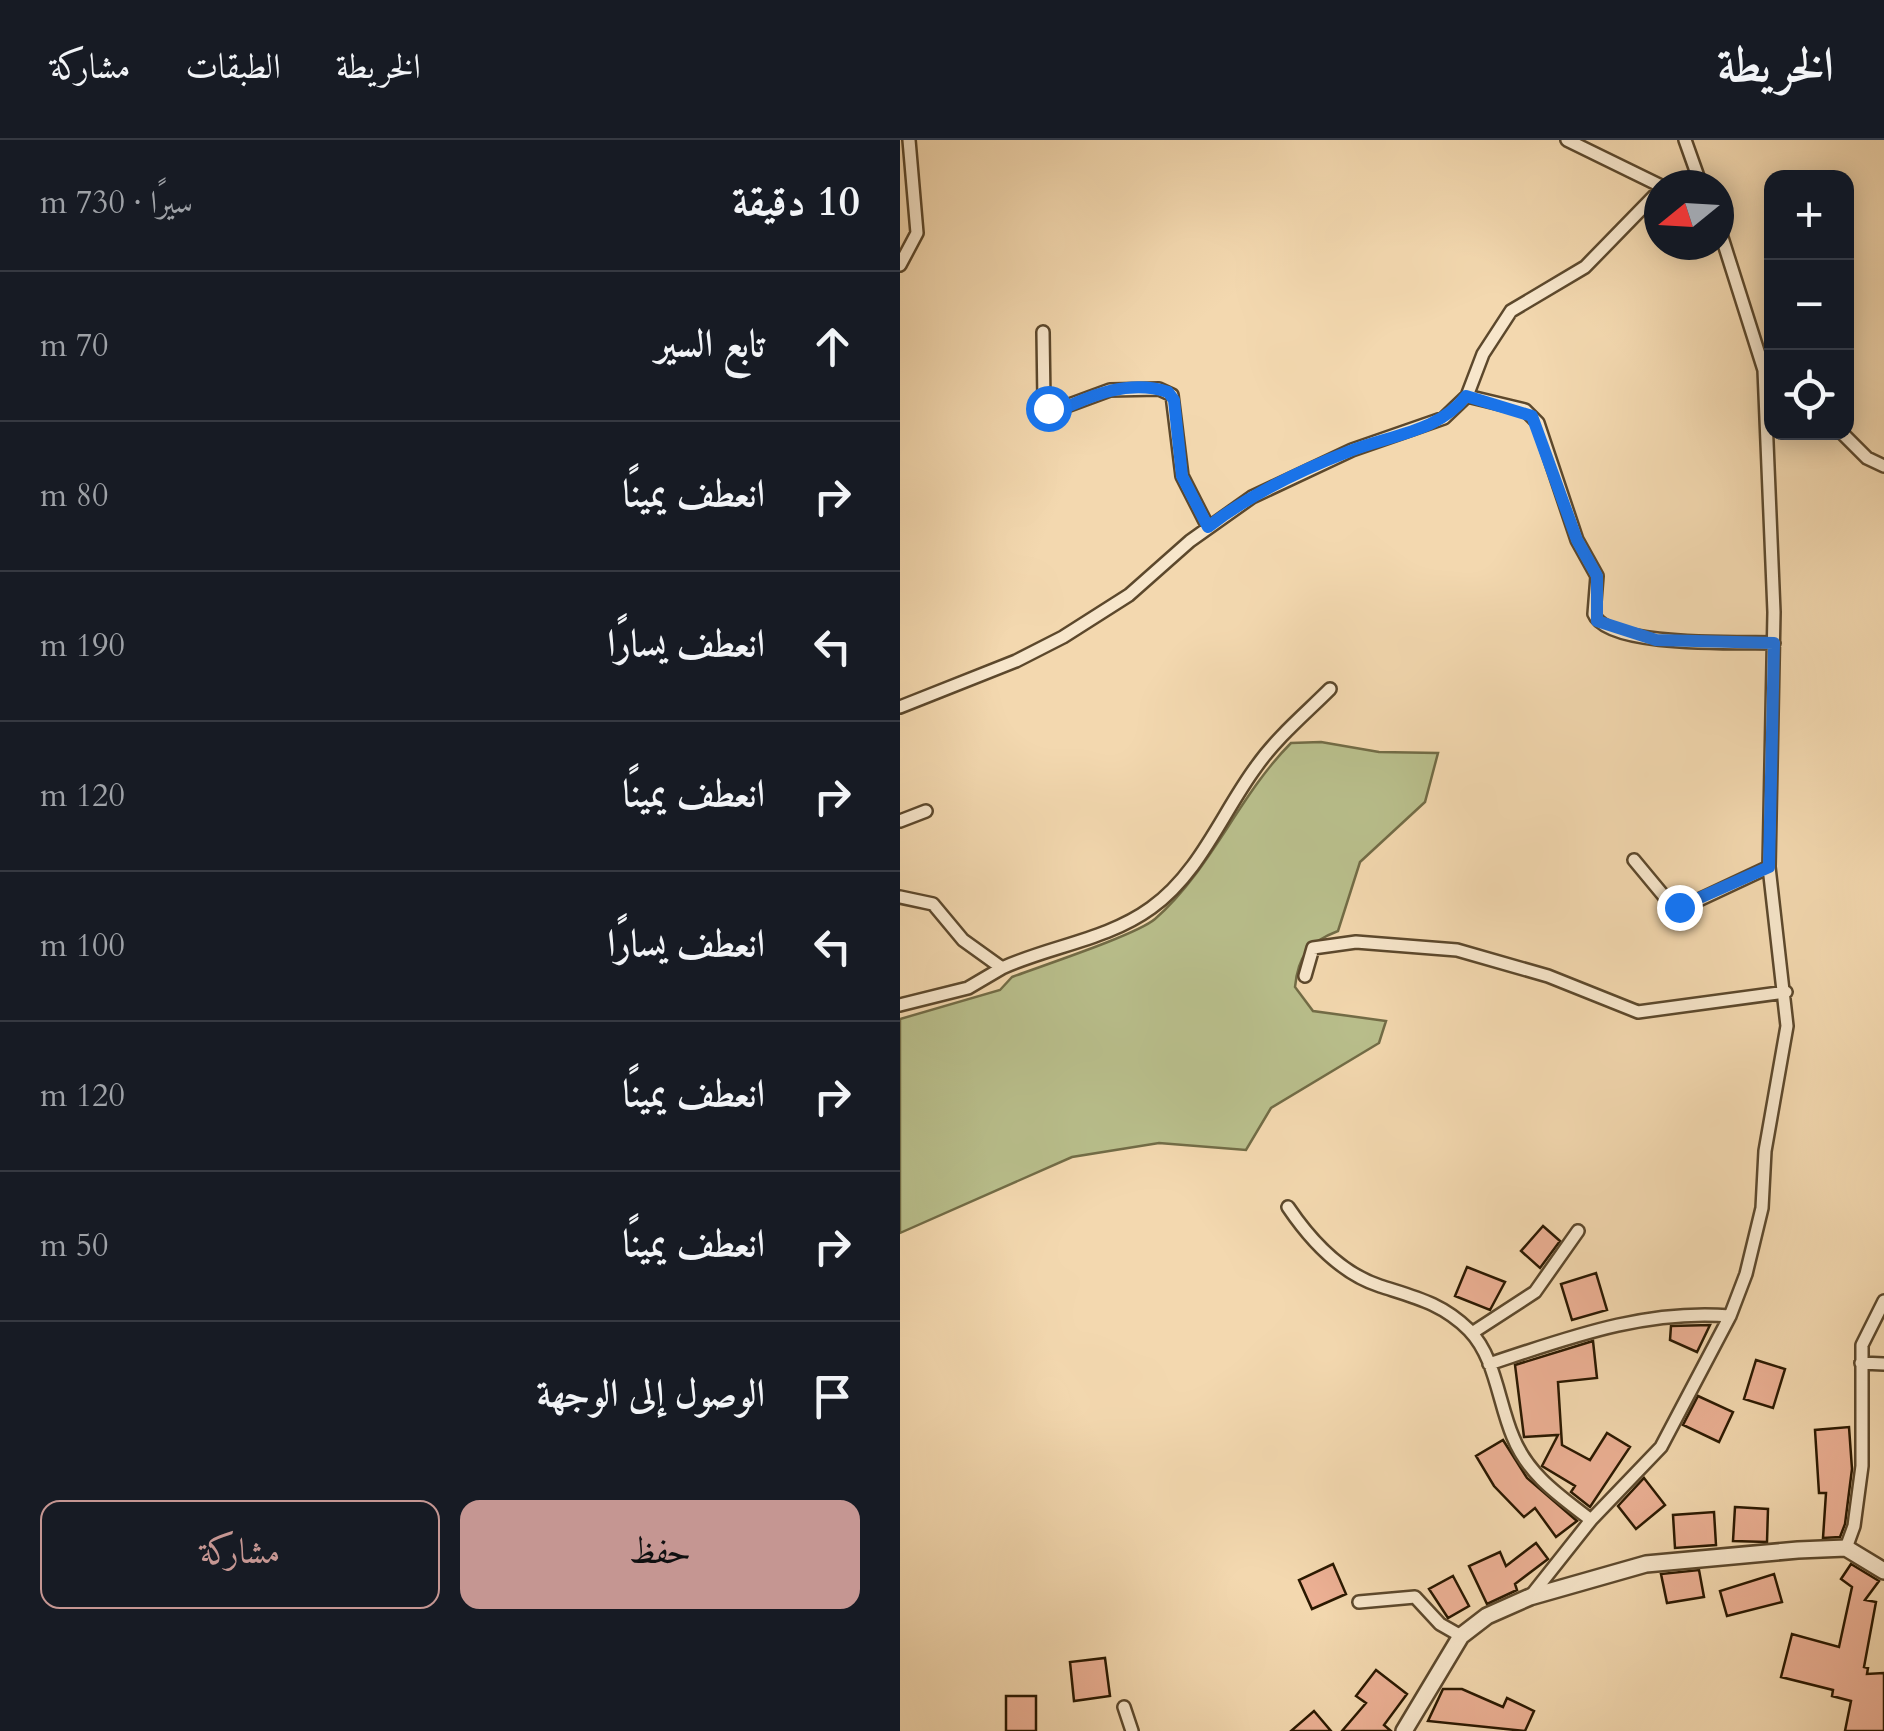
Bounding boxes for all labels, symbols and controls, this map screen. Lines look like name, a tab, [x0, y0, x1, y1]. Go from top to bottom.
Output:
text: الخريطة	[1717, 33, 1834, 98]
text: مشاركة	[50, 43, 131, 91]
text: الطبقات	[186, 43, 281, 91]
text: الخريطة	[336, 43, 421, 91]
north arrow	[1644, 170, 1734, 260]
map controls	[1764, 170, 1854, 440]
button: +	[1764, 170, 1854, 260]
text: 10 دقيقة	[732, 173, 860, 230]
text: سيرًا · 730 m	[40, 181, 193, 225]
button: −	[1764, 260, 1854, 350]
text: تابع السير	[656, 318, 765, 370]
icon: ahead	[805, 319, 860, 374]
text: 70 m	[40, 324, 108, 368]
button: locate	[1764, 350, 1854, 440]
route start	[1026, 386, 1072, 432]
text: انعطف يمينًا	[622, 468, 765, 520]
icon: right	[805, 469, 860, 524]
text: 80 m	[40, 474, 108, 518]
text: انعطف يسارًا	[607, 618, 765, 670]
icon: left	[805, 619, 860, 674]
text: 190 m	[40, 624, 125, 668]
text: انعطف يمينًا	[622, 768, 765, 820]
icon: right	[805, 769, 860, 824]
text: 120 m	[40, 774, 125, 818]
route end	[1657, 885, 1703, 931]
text: انعطف يسارًا	[607, 918, 765, 970]
icon: left	[805, 919, 860, 974]
text: 100 m	[40, 924, 125, 968]
text: انعطف يمينًا	[622, 1068, 765, 1120]
icon: right	[805, 1069, 860, 1124]
text: 120 m	[40, 1074, 125, 1118]
text: انعطف يمينًا	[622, 1218, 765, 1270]
icon: right	[805, 1219, 860, 1274]
text: 50 m	[40, 1224, 108, 1268]
text: الوصول إلى الوجهة	[536, 1368, 765, 1420]
icon: arrive	[805, 1369, 860, 1424]
button: مشاركة	[40, 1500, 440, 1609]
button: حفظ	[460, 1500, 860, 1609]

